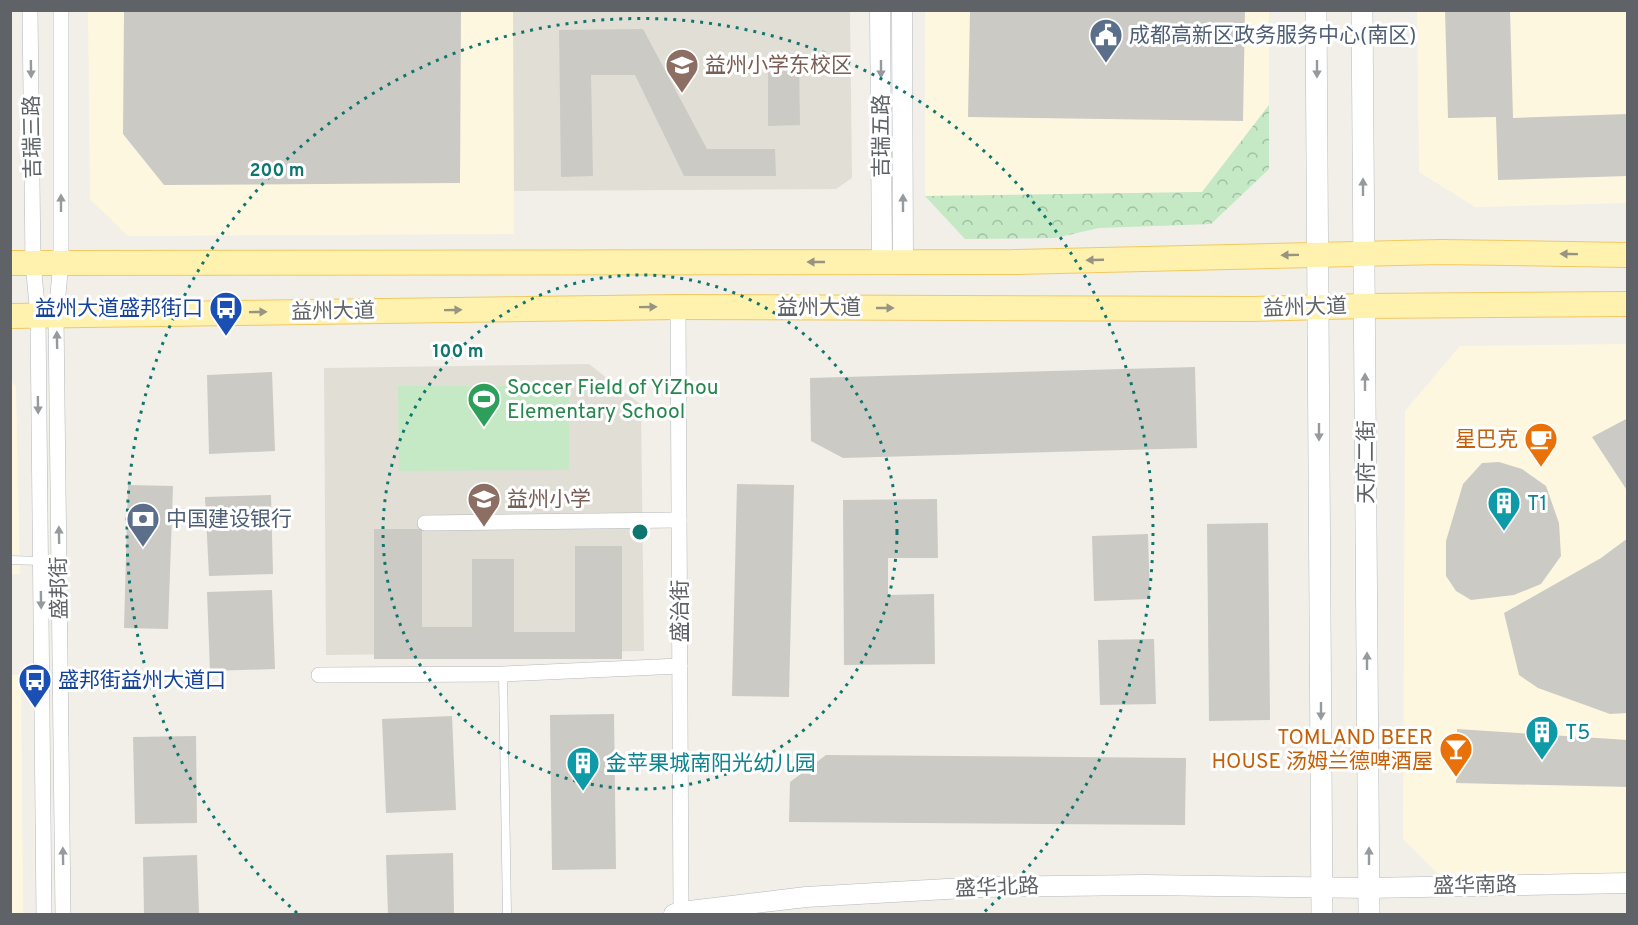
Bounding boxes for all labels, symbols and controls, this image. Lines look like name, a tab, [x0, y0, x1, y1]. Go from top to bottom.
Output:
public building icon: 成都高新区政务服务中心(南区)	[1088, 17, 1124, 64]
place label: 成都高新区政务服务中心(南区)	[1129, 23, 1416, 50]
school or university icon: 益州小学东校区	[664, 47, 700, 94]
place label: 益州小学东校区	[705, 53, 852, 80]
one-way arrow	[26, 59, 36, 78]
one-way arrow	[876, 59, 886, 78]
one-way arrow	[1312, 59, 1322, 78]
street label: 吉瑞五路	[869, 94, 896, 178]
street label: 吉瑞三路	[19, 95, 48, 179]
text: 200 m	[249, 160, 305, 183]
one-way arrow	[1358, 178, 1368, 197]
one-way arrow	[56, 194, 66, 213]
one-way arrow	[898, 194, 908, 213]
one-way arrow	[1560, 249, 1579, 259]
one-way arrow	[1281, 251, 1300, 260]
one-way arrow	[1086, 255, 1105, 265]
one-way arrow	[807, 257, 826, 267]
bus stop icon: 益州大道盛邦街口	[208, 290, 244, 337]
street label: 益州大道	[1263, 294, 1347, 323]
street label: 益州大道	[777, 295, 861, 322]
place label: 益州大道盛邦街口	[35, 296, 203, 323]
street label: 益州大道	[291, 298, 375, 327]
one-way arrow	[638, 302, 657, 312]
one-way arrow	[875, 303, 894, 313]
one-way arrow	[443, 305, 462, 315]
one-way arrow	[248, 307, 267, 317]
one-way arrow	[52, 331, 62, 350]
text: 100 m	[432, 341, 484, 364]
one-way arrow	[1360, 373, 1370, 392]
place label: Soccer Field of YiZhou Elementary School	[507, 375, 719, 426]
sports icon: Soccer Field of YiZhou Elementary School	[466, 381, 502, 428]
one-way arrow	[34, 396, 43, 415]
street label: 天府二街	[1354, 420, 1381, 504]
cafe icon: 星巴克	[1523, 421, 1559, 468]
one-way arrow	[1314, 422, 1324, 441]
place label: 星巴克	[1455, 427, 1518, 454]
school or university icon: 益州小学	[466, 481, 502, 528]
building icon: T1	[1486, 485, 1522, 532]
place label: 益州小学	[507, 487, 591, 514]
place label: T1	[1527, 491, 1547, 518]
bank icon: 中国建设银行	[125, 501, 161, 548]
place label: 中国建设银行	[166, 507, 292, 534]
centre of rings	[630, 522, 650, 542]
one-way arrow	[54, 526, 64, 545]
street label: 盛邦街	[46, 556, 75, 620]
street label: 盛治街	[668, 580, 695, 643]
one-way arrow	[36, 590, 45, 609]
one-way arrow	[1362, 652, 1372, 671]
bus stop icon: 盛邦街益州大道口	[17, 662, 53, 709]
place label: 盛邦街益州大道口	[58, 668, 226, 695]
one-way arrow	[1316, 701, 1326, 720]
building icon: T5	[1524, 714, 1560, 761]
place label: T5	[1565, 720, 1590, 747]
place label: TOMLAND BEER HOUSE 汤姆兰德啤酒屋	[1211, 725, 1433, 776]
bar icon: TOMLAND BEER HOUSE 汤姆兰德啤酒屋	[1438, 731, 1474, 778]
building icon: 金苹果城南阳光幼儿园	[565, 745, 601, 792]
place label: 金苹果城南阳光幼儿园	[606, 751, 816, 778]
one-way arrow	[58, 847, 67, 866]
one-way arrow	[1364, 847, 1374, 866]
street label: 盛华南路	[1433, 872, 1517, 901]
street label: 盛华北路	[955, 874, 1039, 903]

